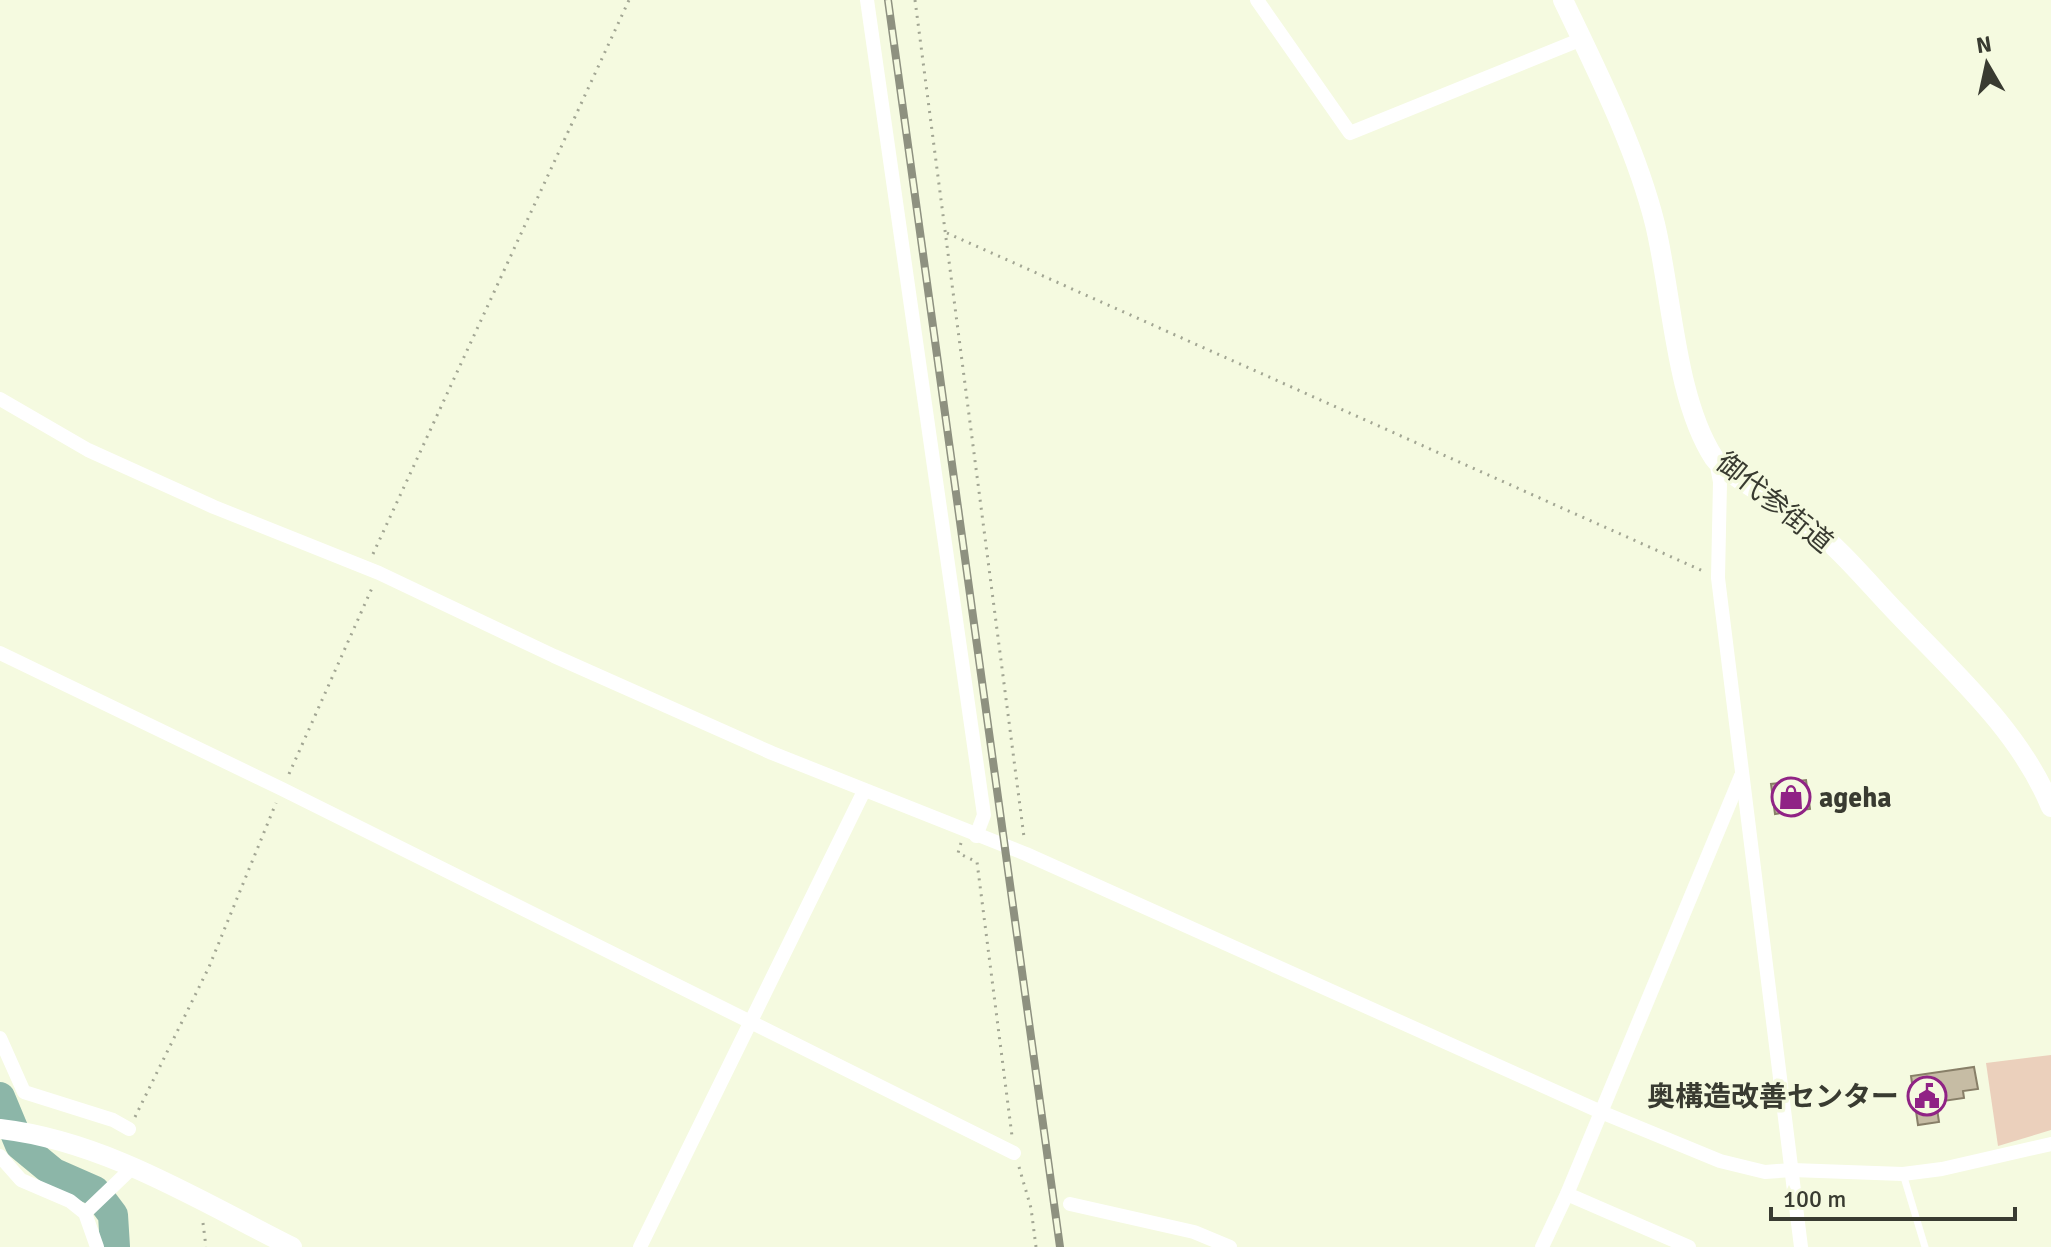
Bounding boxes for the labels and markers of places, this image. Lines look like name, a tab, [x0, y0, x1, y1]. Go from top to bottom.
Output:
shop icon: ageha	[1770, 776, 1812, 818]
place label: ageha	[1819, 781, 1892, 815]
public building icon: 奥構造改善センター	[1906, 1075, 1948, 1117]
place label: 奥構造改善センター	[1647, 1080, 1899, 1114]

